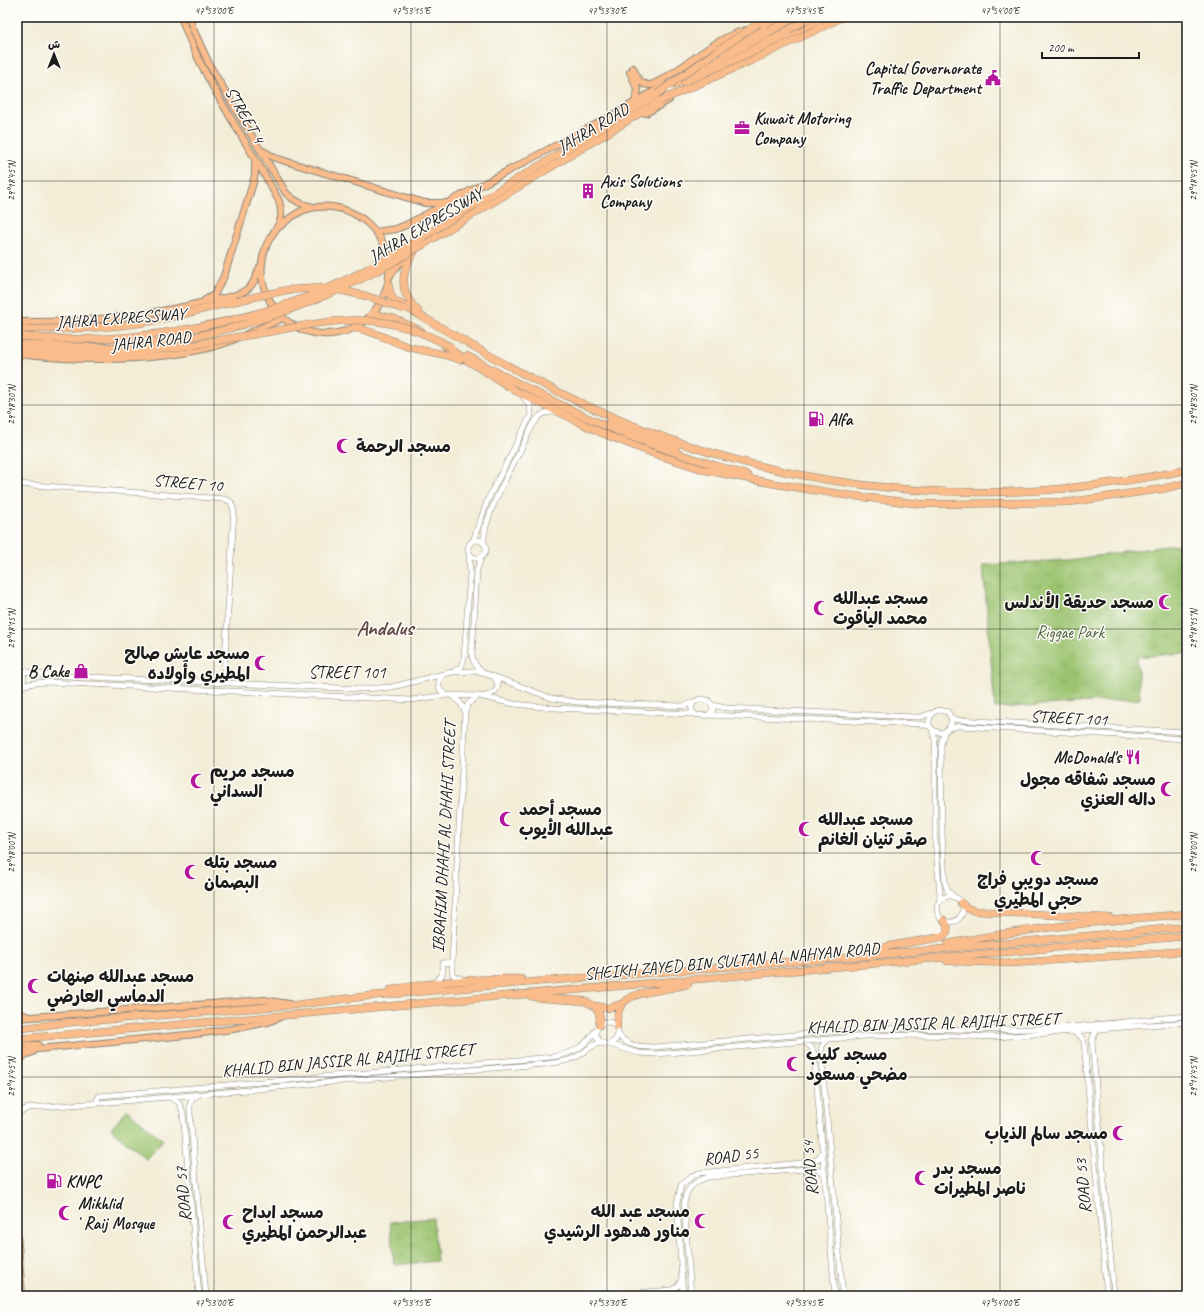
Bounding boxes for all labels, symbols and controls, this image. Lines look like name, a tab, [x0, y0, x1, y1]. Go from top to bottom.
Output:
text: 47°53'00"E	[195, 4, 235, 17]
text: 47°53'15"E	[392, 4, 432, 17]
text: 47°53'30"E	[588, 4, 628, 17]
text: 47°53'45"E	[785, 4, 825, 17]
text: 47°54'00"E	[981, 4, 1021, 17]
north arrow	[34, 34, 74, 74]
scale bar	[1042, 34, 1139, 60]
text: ش	[48, 37, 60, 51]
text: 200 m	[1048, 40, 1075, 56]
place label: Capital Governorate Traffic Department	[865, 58, 983, 99]
public building icon: Capital Governorate Traffic Department	[984, 69, 1002, 87]
street label: STREET 4	[220, 83, 271, 149]
street label: JAHRA ROAD	[552, 98, 634, 158]
place label: Kuwait Motoring Company	[754, 108, 852, 149]
office icon: Kuwait Motoring Company	[733, 119, 751, 137]
text: 29°18'45"N	[5, 159, 18, 201]
text: 29°18'45"N	[1187, 159, 1200, 201]
place label: Axis Solutions Company	[600, 171, 683, 212]
street label: JAHRA EXPRESSWAY	[364, 181, 490, 268]
building icon: Axis Solutions Company	[579, 182, 597, 200]
street label: JAHRA EXPRESSWAY	[55, 303, 190, 333]
street label: JAHRA ROAD	[109, 326, 193, 356]
text: 29°18'30"N	[5, 383, 18, 425]
text: 29°18'30"N	[1187, 383, 1200, 425]
place label: Alfa	[828, 409, 854, 430]
fuel station icon: Alfa	[807, 410, 825, 428]
place label: مسجد الرحمة	[356, 436, 451, 457]
mosque icon: مسجد الرحمة	[335, 437, 353, 455]
street label: STREET 10	[152, 470, 225, 497]
place label: مسجد عبدالله محمد الياقوت	[833, 588, 928, 630]
place label: مسجد حديقة الأندلس	[1005, 591, 1154, 613]
mosque icon: مسجد حديقة الأندلس	[1157, 593, 1175, 611]
mosque icon: مسجد عبدالله محمد الياقوت	[812, 599, 830, 617]
text: 29°18'15"N	[5, 607, 18, 649]
text: 29°18'15"N	[1187, 607, 1200, 649]
district label: Andalus	[357, 615, 416, 641]
park label: Riggae Park	[1036, 622, 1106, 643]
place label: مسجد عايش صالح المطيري وأولاده	[124, 643, 250, 686]
mosque icon: مسجد عايش صالح المطيري وأولاده	[253, 654, 271, 672]
place label: B Cake	[28, 661, 70, 682]
shop icon: B Cake	[72, 662, 90, 680]
street label: STREET 101	[308, 662, 387, 683]
street label: STREET 101	[1030, 705, 1109, 731]
street label: IBRAHIM DHAHI AL DHAHI STREET	[427, 717, 461, 953]
place label: McDonald's	[1054, 747, 1123, 768]
restaurant icon: McDonald's	[1124, 748, 1142, 766]
place label: مسجد مريم السداني	[210, 761, 295, 807]
place label: مسجد شفاقه مجول داله العنزي	[1020, 769, 1156, 812]
mosque icon: مسجد مريم السداني	[189, 772, 207, 790]
mosque icon: مسجد شفاقه مجول داله العنزي	[1159, 780, 1177, 798]
place label: مسجد أحمد عبدالله الأيوب	[519, 799, 613, 840]
place label: مسجد عبدالله صقر ثنيان الغانم	[818, 809, 928, 852]
mosque icon: مسجد أحمد عبدالله الأيوب	[498, 810, 516, 828]
mosque icon: مسجد عبدالله صقر ثنيان الغانم	[797, 820, 815, 838]
text: 29°18'00"N	[5, 831, 18, 873]
text: 29°18'00"N	[1187, 831, 1200, 873]
mosque icon: مسجد دويبي فراج حجي المطيري	[1029, 849, 1047, 867]
place label: مسجد بتله البصمان	[204, 852, 278, 893]
mosque icon: مسجد بتله البصمان	[183, 863, 201, 881]
place label: مسجد دويبي فراج حجي المطيري	[977, 869, 1099, 915]
street label: SHEIKH ZAYED BIN SULTAN AL NAHYAN ROAD	[584, 938, 881, 984]
place label: مسجد عبدالله صنهات الدماسي العارضي	[47, 966, 194, 1012]
mosque icon: مسجد عبدالله صنهات الدماسي العارضي	[26, 977, 44, 995]
street label: KHALID BIN JASSIR AL RAJIHI STREET	[806, 1008, 1064, 1038]
street label: KHALID BIN JASSIR AL RAJIHI STREET	[221, 1038, 479, 1081]
place label: مسجد كليب مضحي مسعود	[806, 1044, 908, 1090]
text: 29°17'45"N	[5, 1055, 18, 1097]
mosque icon: مسجد كليب مضحي مسعود	[785, 1055, 803, 1073]
text: 29°17'45"N	[1187, 1055, 1200, 1097]
place label: مسجد سالم الذياب	[985, 1123, 1108, 1147]
mosque icon: مسجد سالم الذياب	[1111, 1124, 1129, 1142]
street label: ROAD 54	[797, 1137, 823, 1196]
street label: ROAD 55	[702, 1142, 761, 1170]
street label: ROAD 53	[1070, 1156, 1096, 1214]
place label: مسجد بدر ناصر المطيرات	[932, 1158, 1027, 1199]
street label: ROAD 57	[170, 1164, 196, 1222]
mosque icon: مسجد بدر ناصر المطيرات	[913, 1169, 931, 1187]
place label: KNPC	[66, 1171, 103, 1192]
fuel station icon: KNPC	[45, 1172, 63, 1190]
place label: Mikhlid ʿRaij Mosque	[78, 1193, 156, 1234]
place label: مسجد عبد الله مناور هدهود الرشيدي	[544, 1201, 690, 1244]
place label: مسجد ابداح عبدالرحمن المطيري	[242, 1202, 367, 1245]
mosque icon: Mikhlid ʿRaij Mosque	[57, 1204, 75, 1222]
mosque icon: مسجد عبد الله مناور هدهود الرشيدي	[693, 1212, 711, 1230]
mosque icon: مسجد ابداح عبدالرحمن المطيري	[221, 1213, 239, 1231]
text: 47°53'00"E	[195, 1296, 235, 1309]
text: 47°53'15"E	[392, 1296, 432, 1309]
text: 47°53'30"E	[588, 1296, 628, 1309]
text: 47°53'45"E	[785, 1296, 825, 1309]
text: 47°54'00"E	[981, 1296, 1021, 1309]

